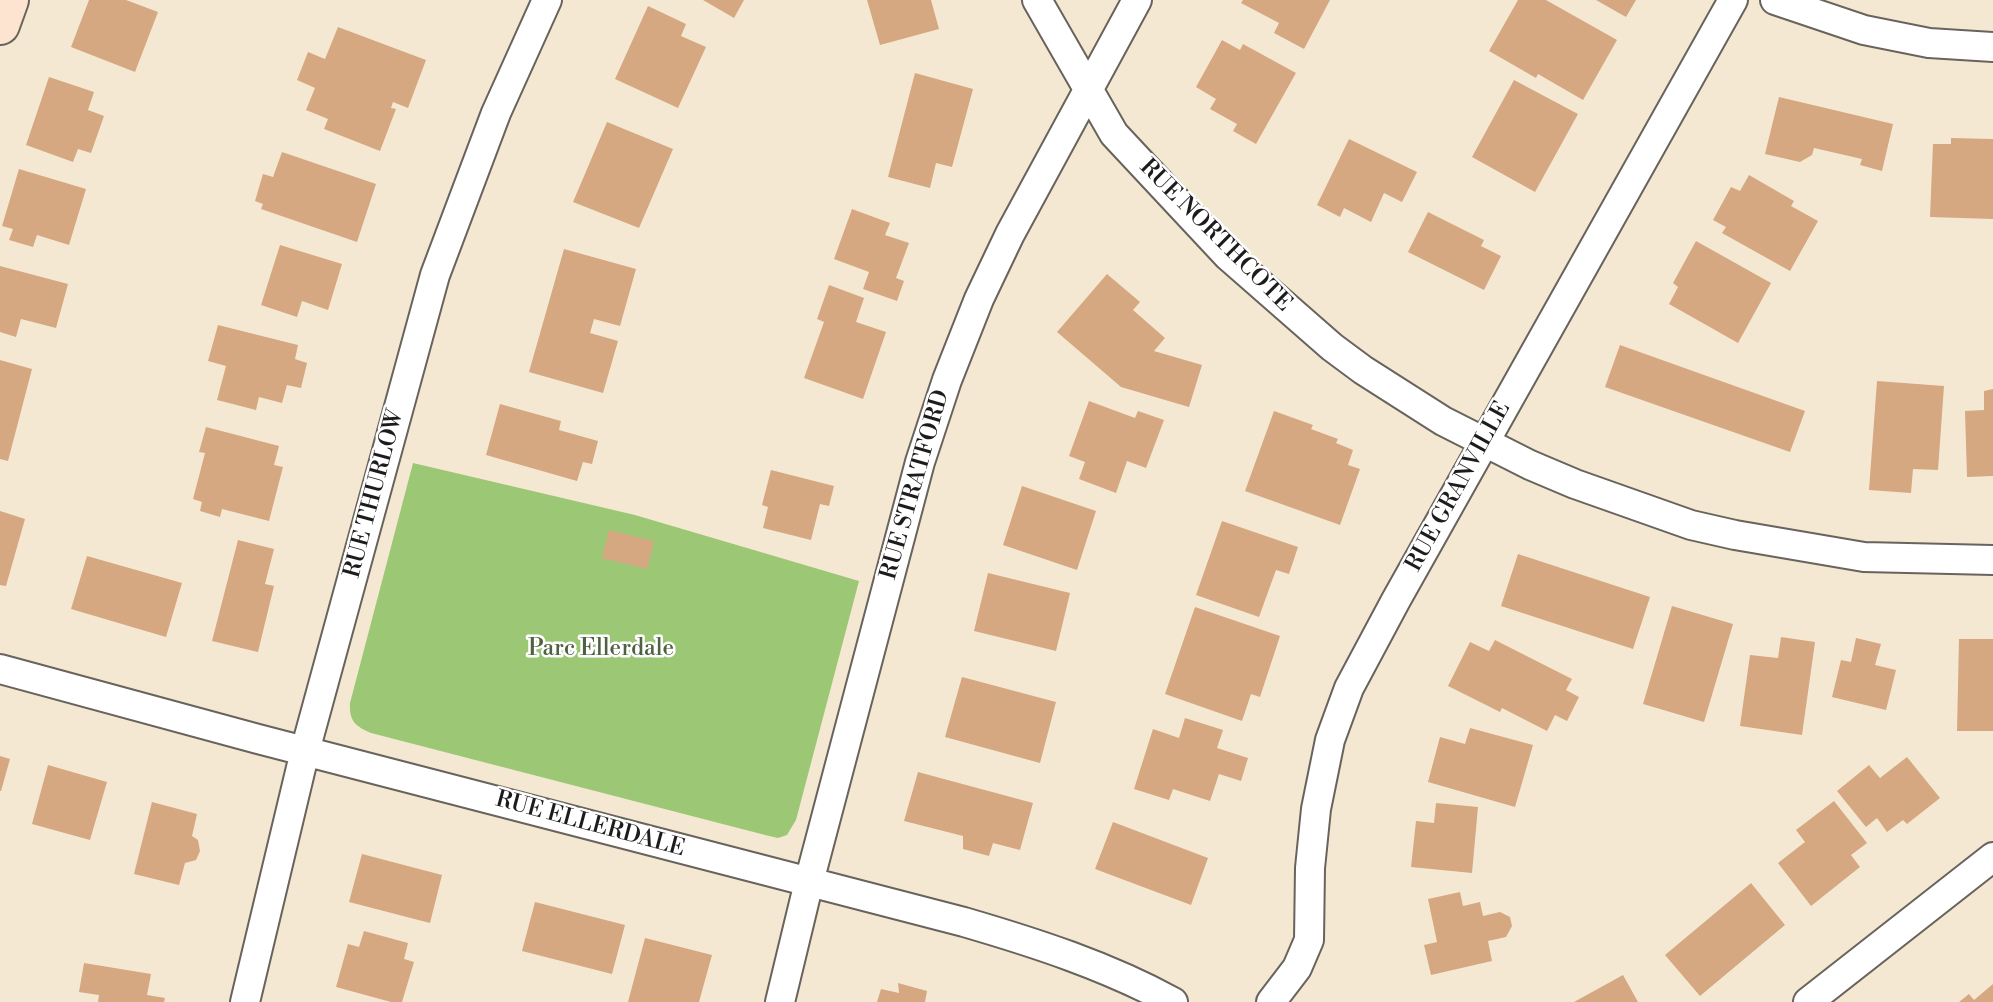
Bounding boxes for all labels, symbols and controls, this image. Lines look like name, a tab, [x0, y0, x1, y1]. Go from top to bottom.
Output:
street label: RUE NORTHCOTE	[1133, 154, 1297, 318]
street label: RUE STRATFORD	[876, 387, 956, 583]
street label: RUE GRANVILLE	[1401, 397, 1517, 577]
street label: RUE THURLOW	[339, 407, 411, 581]
park label: Parc Ellerdale	[528, 635, 674, 663]
street label: RUE ELLERDALE	[492, 786, 688, 864]

